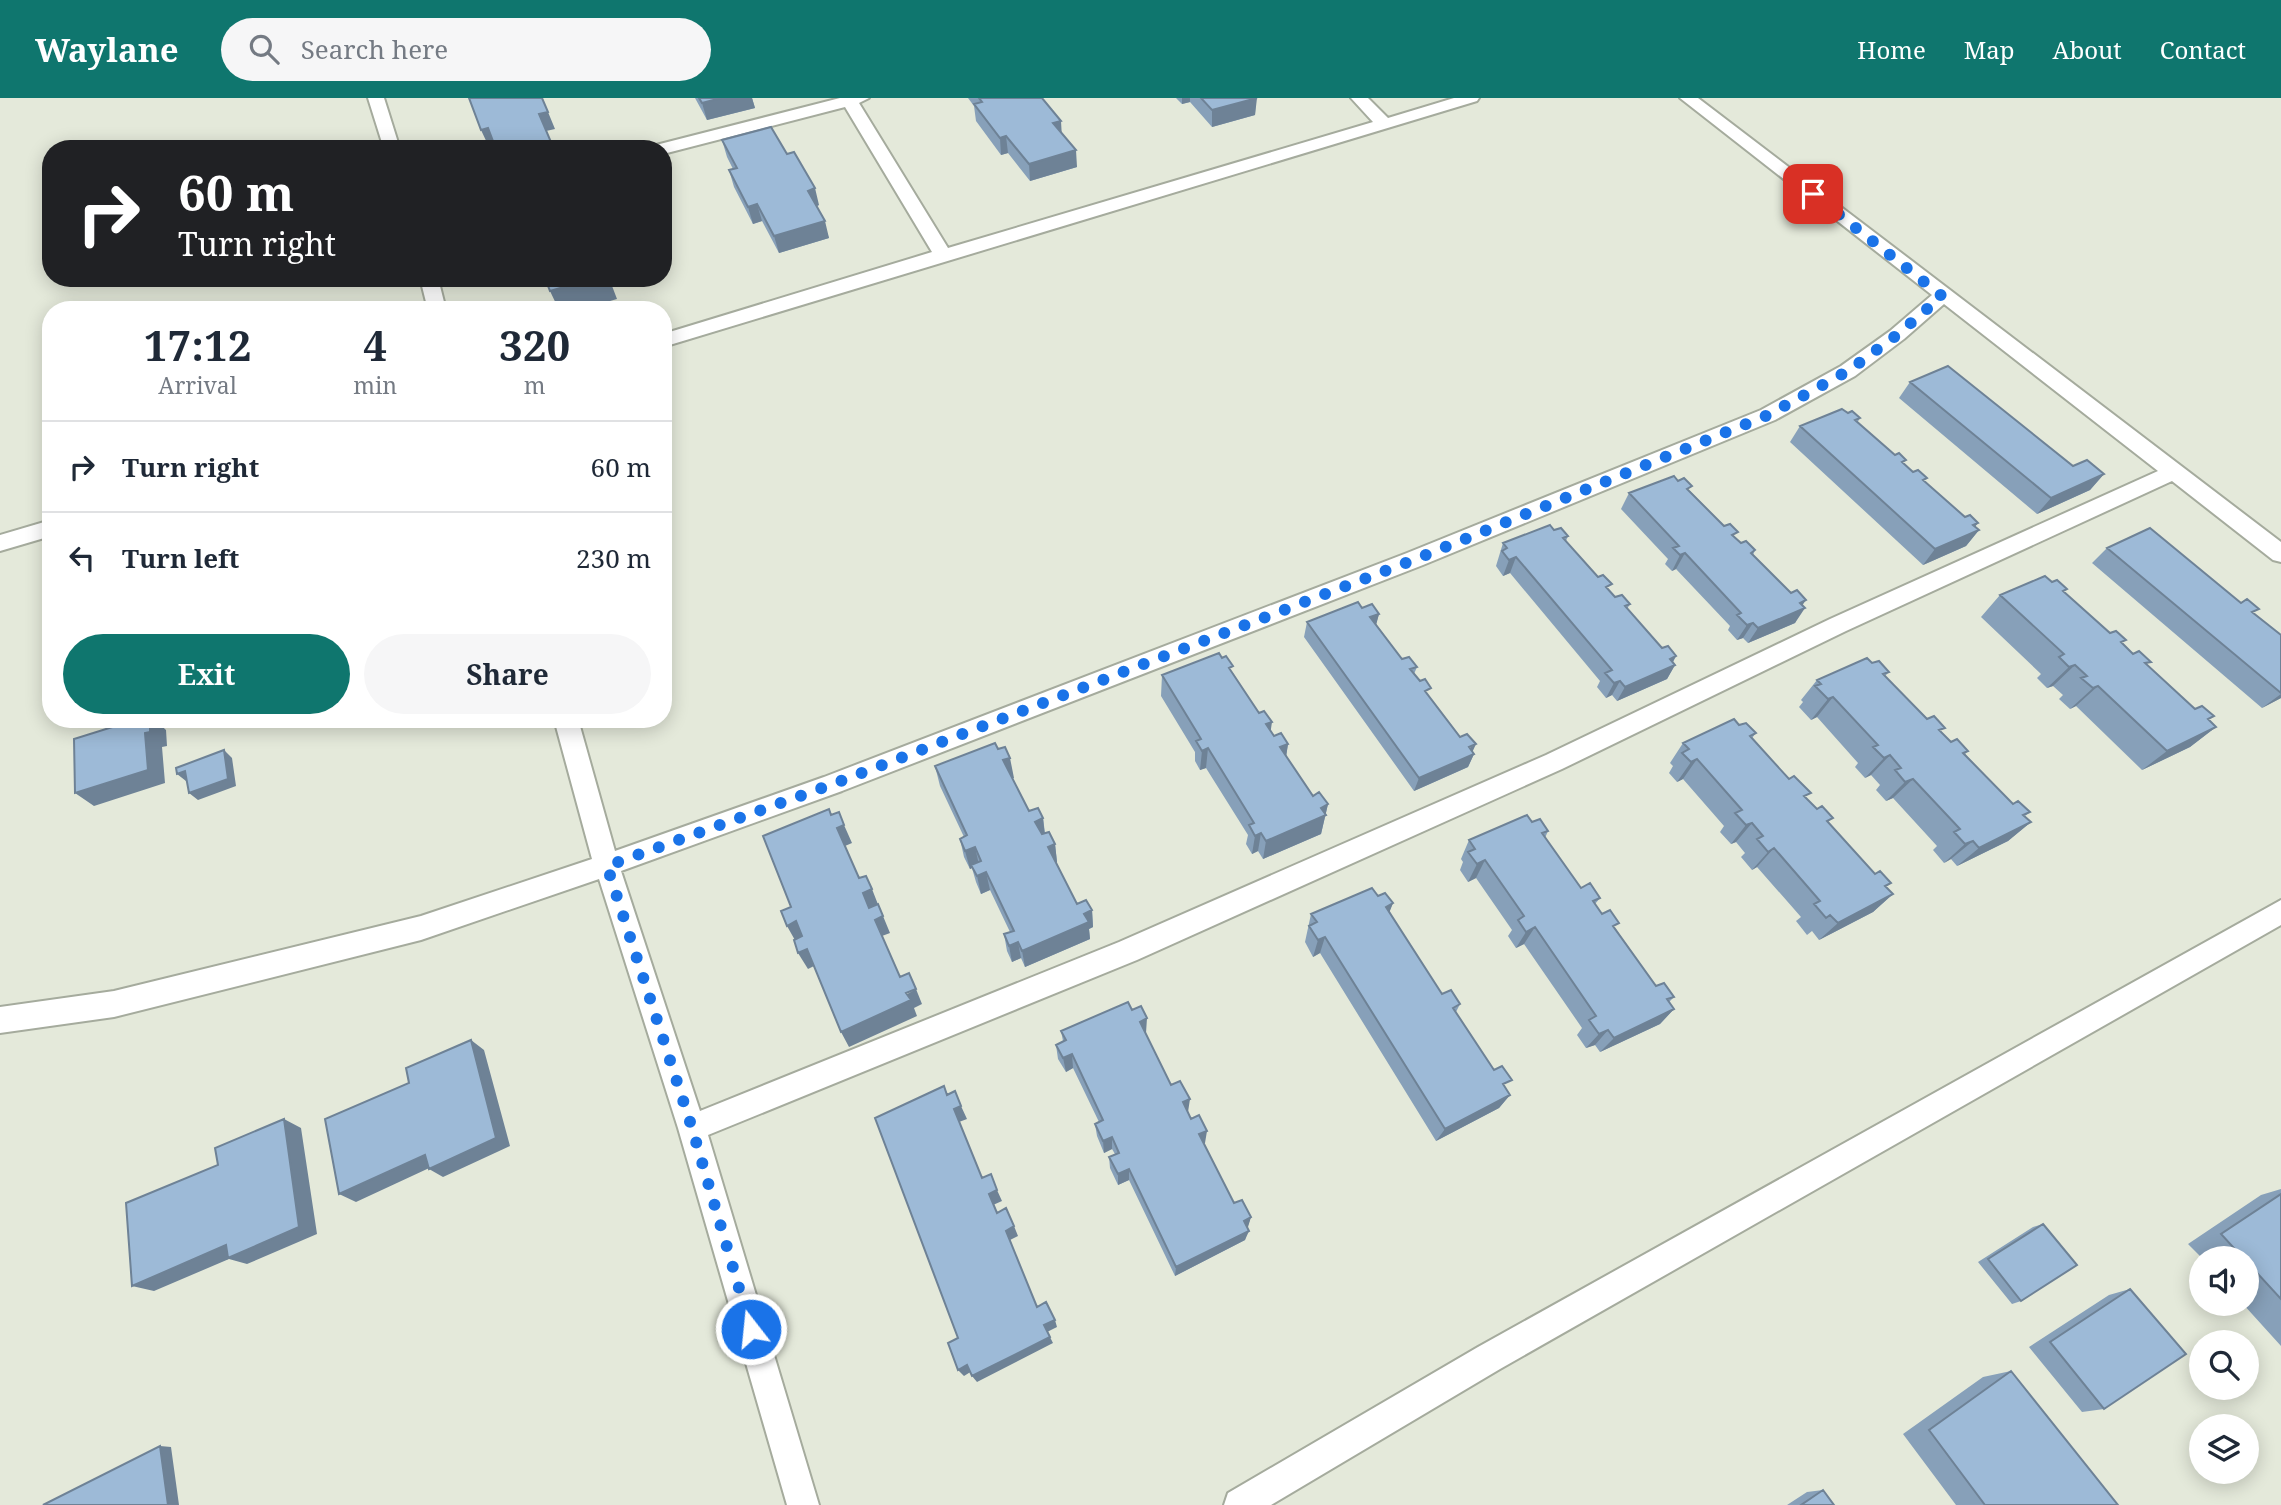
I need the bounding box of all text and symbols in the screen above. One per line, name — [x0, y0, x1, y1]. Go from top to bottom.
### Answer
search box — [221, 18, 711, 81]
text: Waylane — [35, 27, 179, 72]
icon: search — [245, 30, 283, 68]
text: Search here — [301, 31, 448, 67]
text: Home — [1857, 33, 1926, 66]
text: Map — [1964, 33, 2015, 66]
text: About — [2053, 33, 2122, 66]
text: Contact — [2160, 33, 2246, 66]
text: 60 m — [178, 159, 294, 225]
pin — [1783, 164, 1843, 224]
icon: right — [63, 168, 154, 259]
icon: arrive — [1794, 175, 1832, 213]
text: Turn right — [178, 222, 336, 265]
text: 17:12 — [144, 316, 251, 373]
text: 4 — [363, 316, 387, 373]
text: 320 — [499, 316, 570, 373]
text: Arrival — [158, 369, 237, 401]
text: min — [353, 369, 397, 401]
text: m — [524, 369, 545, 401]
icon: right — [63, 448, 101, 486]
text: Turn right — [122, 449, 259, 485]
text: 60 m — [591, 449, 651, 485]
icon: left — [63, 539, 101, 577]
text: Turn left — [122, 540, 239, 576]
text: 230 m — [576, 540, 651, 576]
button: Exit — [63, 634, 350, 714]
button: Share — [364, 634, 651, 714]
map controls — [2189, 1246, 2259, 1484]
button: sound — [2189, 1246, 2259, 1316]
position arrow — [714, 1292, 788, 1366]
button: search — [2189, 1330, 2259, 1400]
button: layers — [2189, 1414, 2259, 1484]

